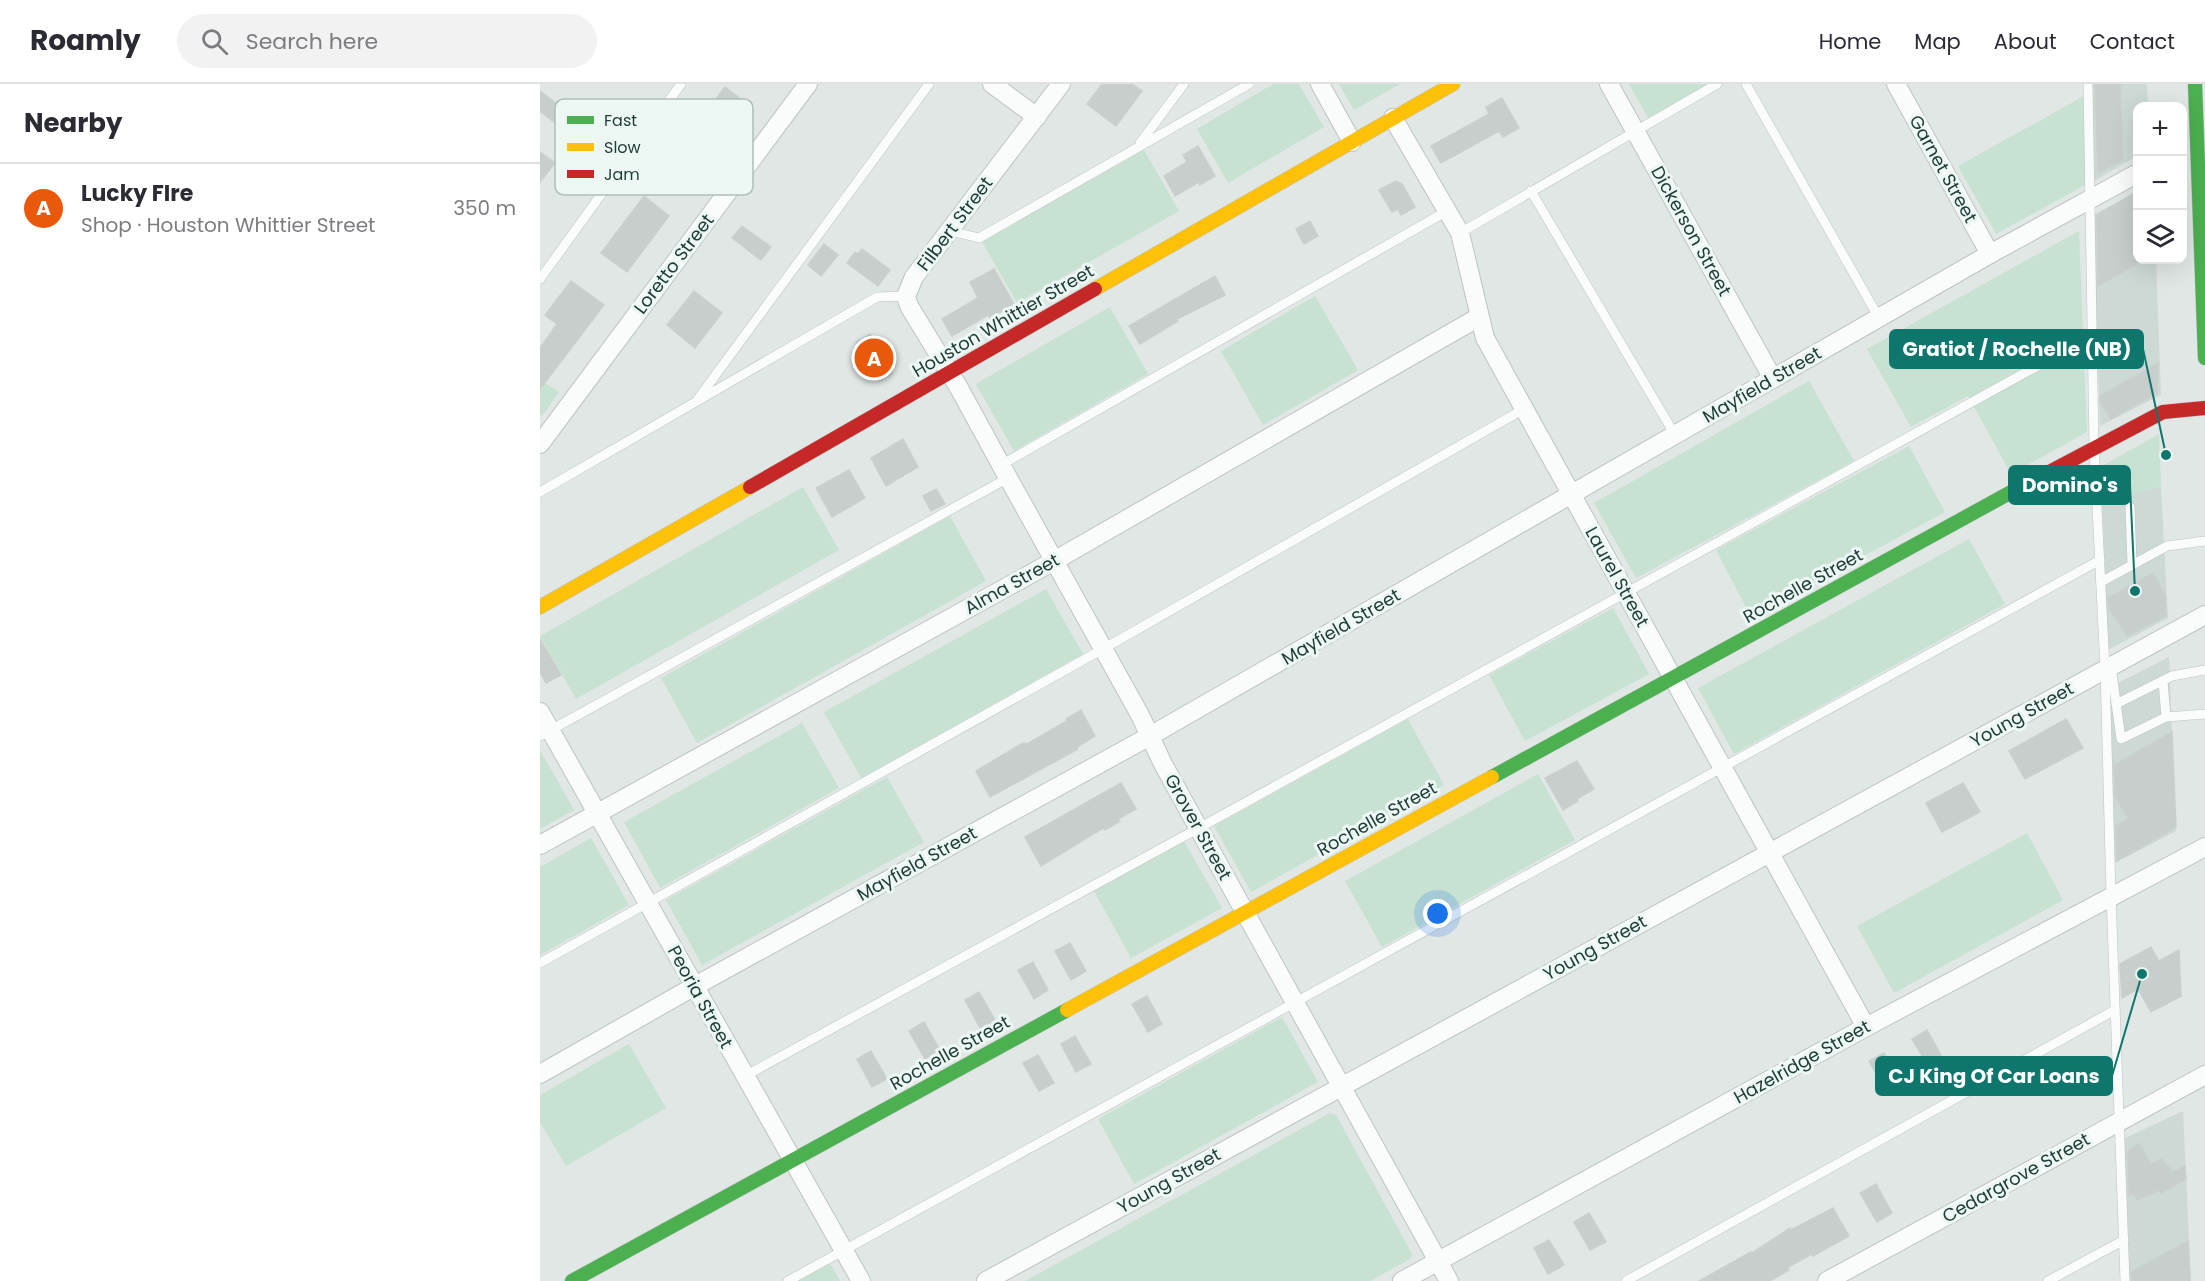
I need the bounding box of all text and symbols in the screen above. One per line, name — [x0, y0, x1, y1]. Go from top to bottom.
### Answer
search box — [177, 14, 597, 68]
text: Roamly — [30, 21, 141, 60]
icon: search — [198, 25, 231, 58]
text: Search here — [246, 26, 378, 57]
text: Home — [1819, 27, 1881, 56]
text: Map — [1914, 27, 1961, 56]
text: About — [1994, 27, 2057, 56]
text: Contact — [2090, 27, 2175, 56]
legend — [555, 99, 753, 195]
map controls — [2133, 102, 2187, 264]
button: + — [2133, 102, 2187, 156]
text: Nearby — [24, 105, 122, 141]
text: Fast — [604, 109, 637, 132]
street label: Garnet Street — [1904, 110, 1983, 227]
text: Slow — [604, 136, 641, 159]
button: − — [2133, 156, 2187, 210]
street label: Dickerson Street — [1645, 161, 1738, 300]
text: Jam — [604, 163, 640, 186]
street label: Filbert Street — [911, 171, 998, 276]
text: Lucky FIre — [81, 178, 193, 209]
text: A — [36, 194, 51, 222]
text: 350 m — [453, 194, 516, 222]
street label: Loretto Street — [628, 209, 719, 319]
button: layers — [2133, 210, 2187, 264]
text: Shop · Houston Whittier Street — [81, 211, 375, 239]
street label: Houston Whittier Street — [907, 258, 1098, 383]
callout: Gratiot / Rochelle (NB) — [1890, 330, 2143, 368]
text: Gratiot / Rochelle (NB) — [1902, 335, 2132, 363]
pin: A — [854, 336, 894, 380]
street label: Mayfield Street — [1698, 340, 1826, 429]
callout: Domino's — [2009, 466, 2130, 504]
text: Domino's — [2022, 471, 2118, 499]
street label: Laurel Street — [1580, 522, 1655, 631]
street label: Rochelle Street — [1738, 542, 1867, 629]
street label: Alma Street — [960, 547, 1064, 620]
street label: Mayfield Street — [1277, 582, 1405, 671]
street label: Young Street — [1966, 676, 2078, 753]
street label: Grover Street — [1159, 769, 1238, 884]
street label: Rochelle Street — [1312, 775, 1441, 862]
street label: Mayfield Street — [852, 820, 981, 907]
your location — [1423, 899, 1452, 928]
street label: Young Street — [1539, 909, 1651, 986]
street label: Peoria Street — [662, 941, 739, 1053]
street label: Rochelle Street — [885, 1009, 1014, 1096]
street label: Hazelridge Street — [1729, 1014, 1875, 1109]
callout: CJ King Of Car Loans — [1876, 1057, 2112, 1095]
text: CJ King Of Car Loans — [1888, 1062, 2100, 1090]
street label: Cedargrove Street — [1937, 1127, 2094, 1229]
street label: Young Street — [1113, 1142, 1225, 1219]

